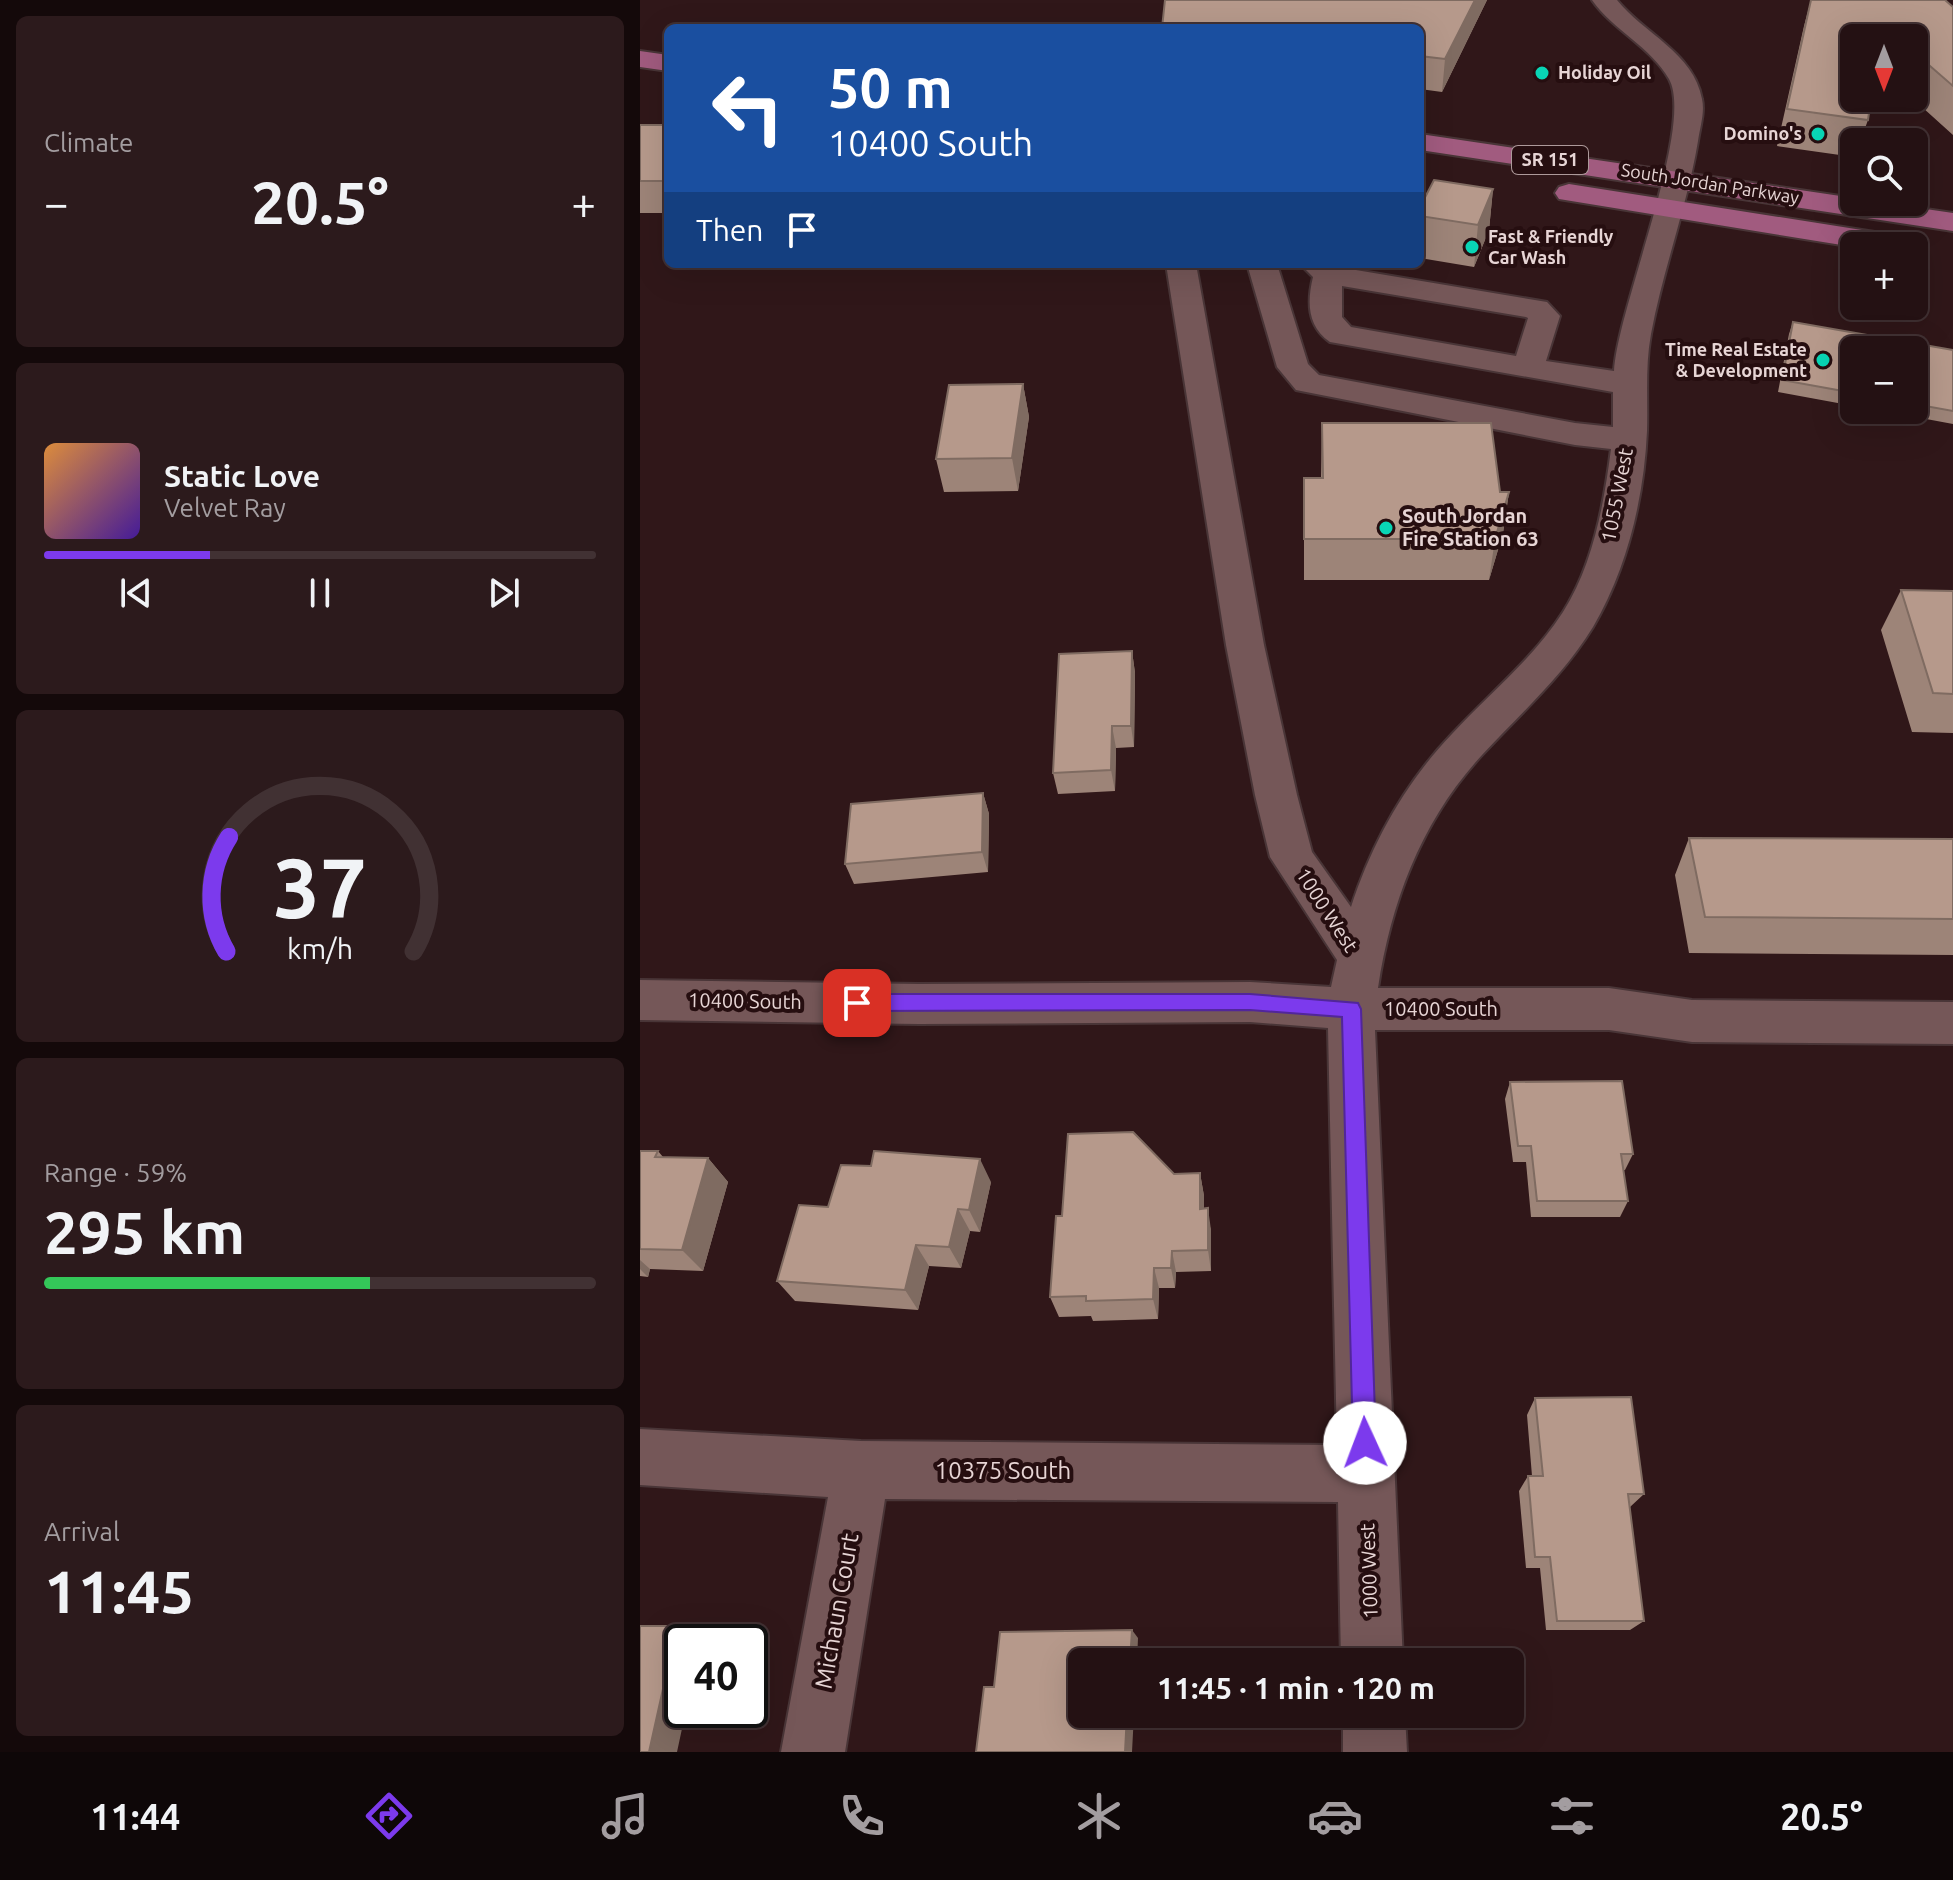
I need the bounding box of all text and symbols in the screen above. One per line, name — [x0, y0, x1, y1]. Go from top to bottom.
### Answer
north arrow — [1840, 24, 1928, 112]
map controls — [1840, 24, 1928, 424]
icon: left — [696, 56, 800, 160]
text: 50 m — [828, 56, 953, 119]
place label: Holiday Oil — [1558, 62, 1652, 82]
marker: Holiday Oil — [1533, 64, 1551, 82]
text: 10400 South — [828, 122, 1033, 163]
place label: Domino's — [1724, 123, 1802, 143]
marker: Domino's — [1809, 125, 1827, 143]
text: Climate — [44, 128, 133, 157]
button: search — [1840, 128, 1928, 216]
road number: SR 151 — [1512, 146, 1588, 174]
street label: South Jordan Parkway — [1620, 159, 1801, 207]
text: 20.5° — [251, 168, 389, 235]
text: − — [44, 178, 69, 227]
text: + — [571, 178, 596, 227]
icon: arrive — [780, 208, 824, 252]
text: Then — [696, 213, 764, 247]
place label: Fast & Friendly Car Wash — [1488, 226, 1614, 267]
button: + — [1840, 232, 1928, 320]
marker: Fast & Friendly Car Wash — [1463, 238, 1481, 256]
button: − — [1840, 336, 1928, 424]
place label: Time Real Estate & Development — [1665, 339, 1807, 380]
marker: Time Real Estate & Development — [1814, 351, 1832, 369]
street label: 1055 West — [1596, 446, 1637, 544]
text: Static Love — [164, 459, 320, 493]
text: Velvet Ray — [164, 493, 286, 522]
place label: South Jordan Fire Station 63 — [1402, 504, 1539, 550]
marker: South Jordan Fire Station 63 — [1377, 519, 1395, 537]
icon: previous — [114, 571, 158, 615]
icon: pause — [298, 571, 342, 615]
icon: next — [482, 571, 526, 615]
text: 37 — [273, 840, 367, 934]
street label: 1000 West — [1292, 863, 1363, 956]
text: km/h — [287, 932, 353, 964]
pin — [823, 969, 891, 1037]
icon: arrive — [835, 981, 879, 1025]
street label: 10400 South — [688, 988, 802, 1013]
street label: 10400 South — [1384, 997, 1498, 1020]
text: Range · 59% — [44, 1158, 187, 1187]
text: 295 km — [44, 1198, 245, 1265]
position arrow — [1323, 1401, 1407, 1485]
street label: 10375 South — [935, 1457, 1071, 1484]
text: Arrival — [44, 1517, 120, 1546]
street label: 1000 West — [1355, 1523, 1382, 1619]
street label: Michaun Court — [810, 1530, 864, 1691]
text: 11:45 — [44, 1557, 194, 1624]
speed limit sign: 40 — [664, 1624, 768, 1728]
text: 11:45 · 1 min · 120 m — [1157, 1671, 1435, 1705]
icon: directions — [361, 1788, 417, 1844]
icon: music — [597, 1788, 653, 1844]
icon: phone — [834, 1788, 890, 1844]
icon: climate — [1071, 1788, 1127, 1844]
icon: car — [1307, 1788, 1363, 1844]
icon: filters — [1544, 1788, 1600, 1844]
text: 11:44 — [90, 1796, 180, 1837]
text: 20.5° — [1780, 1796, 1863, 1837]

